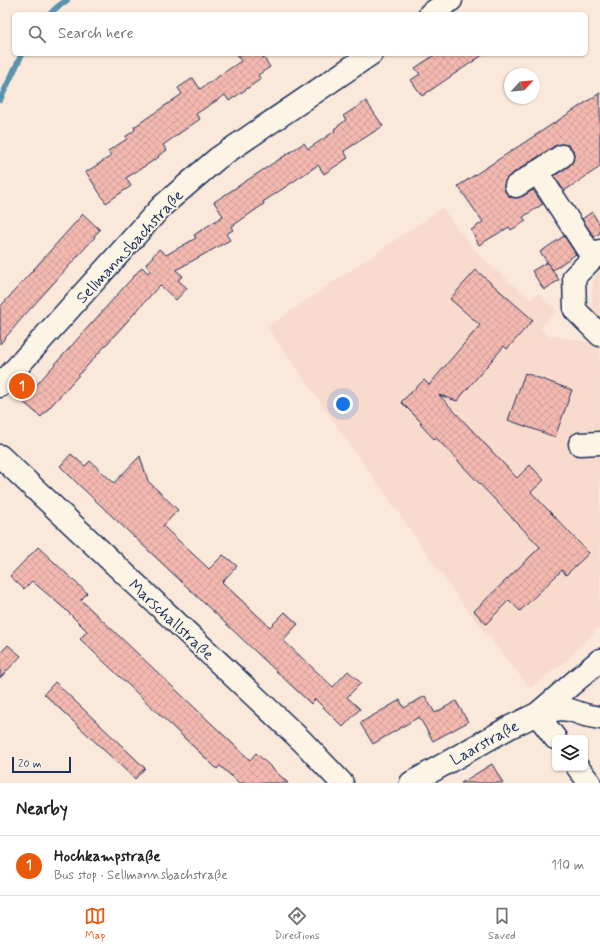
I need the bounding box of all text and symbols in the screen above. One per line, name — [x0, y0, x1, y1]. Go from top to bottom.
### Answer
search box — [12, 12, 588, 56]
icon: search — [26, 23, 48, 45]
text: Search here — [58, 24, 134, 44]
north arrow — [504, 68, 540, 104]
street label: Sellmannsbachstraße — [72, 185, 188, 308]
pin: 1 — [9, 371, 35, 401]
your location — [333, 394, 353, 414]
street label: Marschallstraße — [124, 575, 218, 665]
street label: Laarstraße — [447, 716, 523, 771]
map controls — [552, 735, 588, 771]
button: layers — [552, 735, 588, 771]
scale bar — [12, 755, 71, 774]
text: 20 m — [18, 757, 41, 771]
text: Nearby — [16, 798, 68, 820]
text: Hochkampstraße — [54, 847, 161, 867]
text: 1 — [26, 857, 32, 874]
text: 110 m — [551, 857, 584, 874]
text: Bus stop · Sellmannsbachstraße — [54, 867, 228, 884]
tab: Map — [84, 905, 106, 943]
tab: Directions — [274, 905, 320, 943]
tab: Saved — [488, 905, 516, 943]

